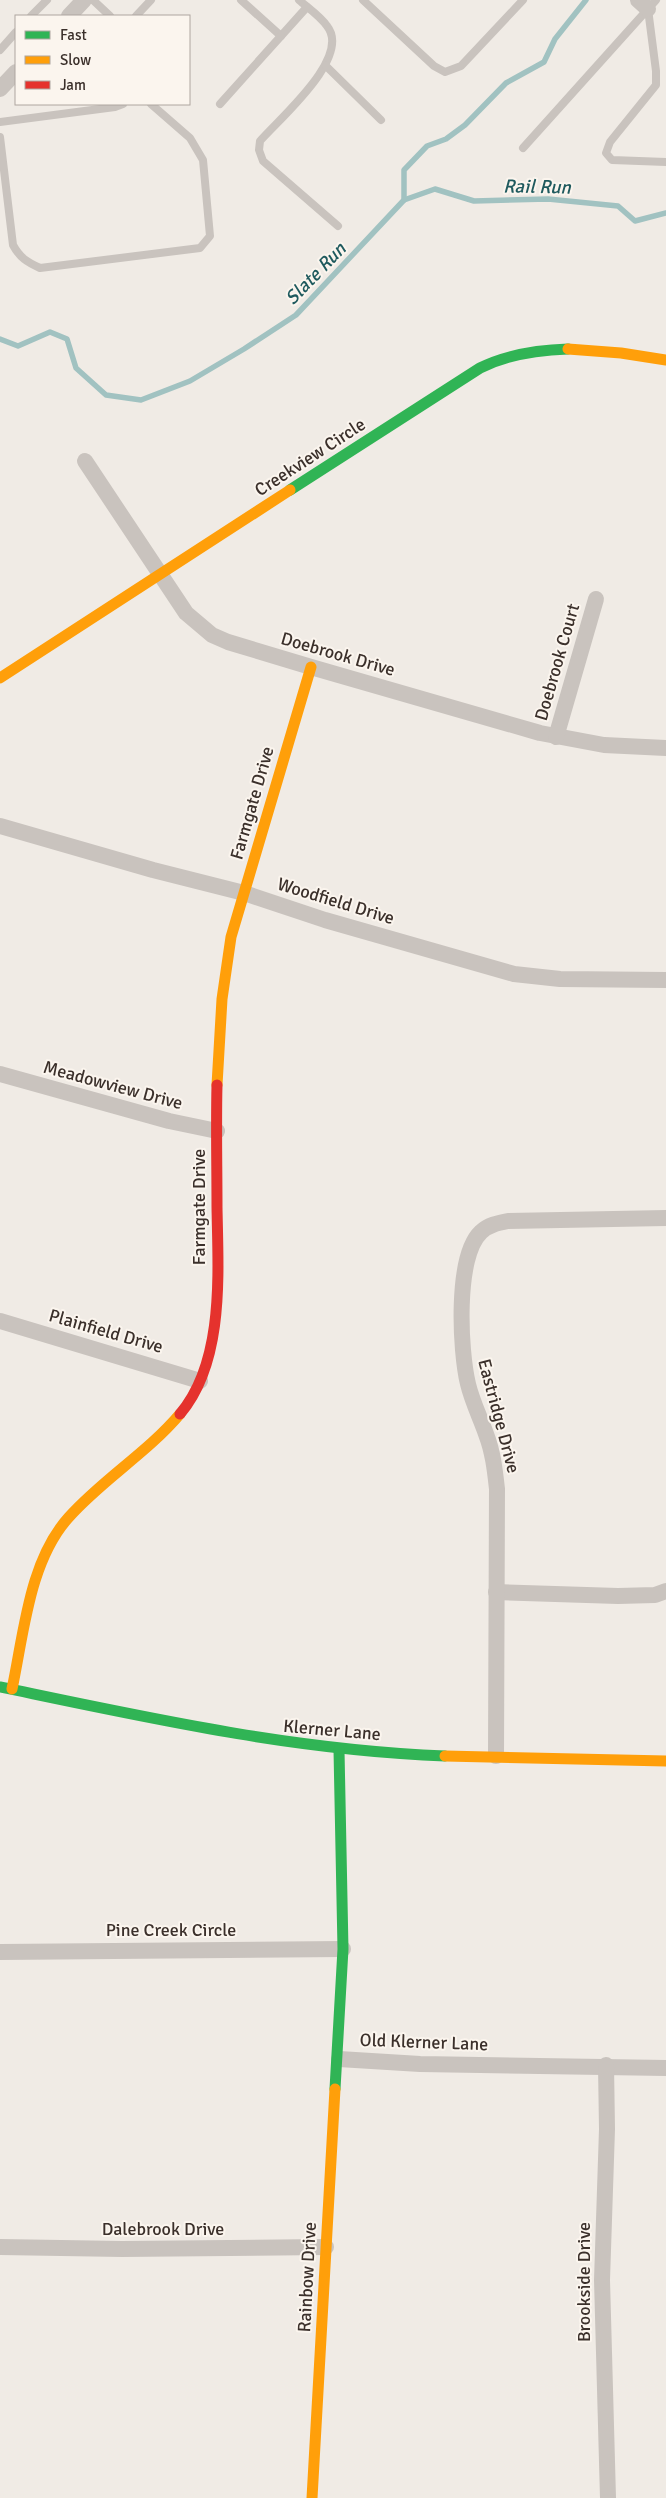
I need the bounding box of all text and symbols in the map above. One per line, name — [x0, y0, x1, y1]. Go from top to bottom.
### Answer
legend — [15, 15, 190, 105]
text: Fast — [60, 26, 87, 44]
text: Slow — [60, 51, 91, 69]
text: Jam — [60, 76, 86, 94]
water label: Rail Run — [503, 174, 572, 200]
water label: Slate Run — [280, 237, 352, 310]
street label: Creekview Circle — [251, 413, 369, 501]
street label: Doebrook Court — [530, 601, 584, 723]
street label: Doebrook Drive — [278, 627, 398, 681]
street label: Farmgate Drive — [225, 744, 279, 862]
street label: Woodfield Drive — [275, 873, 397, 929]
street label: Meadowview Drive — [41, 1056, 185, 1114]
street label: Farmgate Drive — [188, 1149, 210, 1265]
street label: Plainfield Drive — [46, 1304, 166, 1358]
street label: Eastridge Drive — [473, 1356, 525, 1476]
street label: Klerner Lane — [282, 1715, 382, 1745]
street label: Pine Creek Circle — [106, 1919, 236, 1941]
street label: Old Klerner Lane — [359, 2029, 489, 2055]
street label: Dalebrook Drive — [102, 2218, 224, 2240]
street label: Rainbow Drive — [293, 2221, 321, 2333]
street label: Brookside Drive — [573, 2222, 595, 2342]

